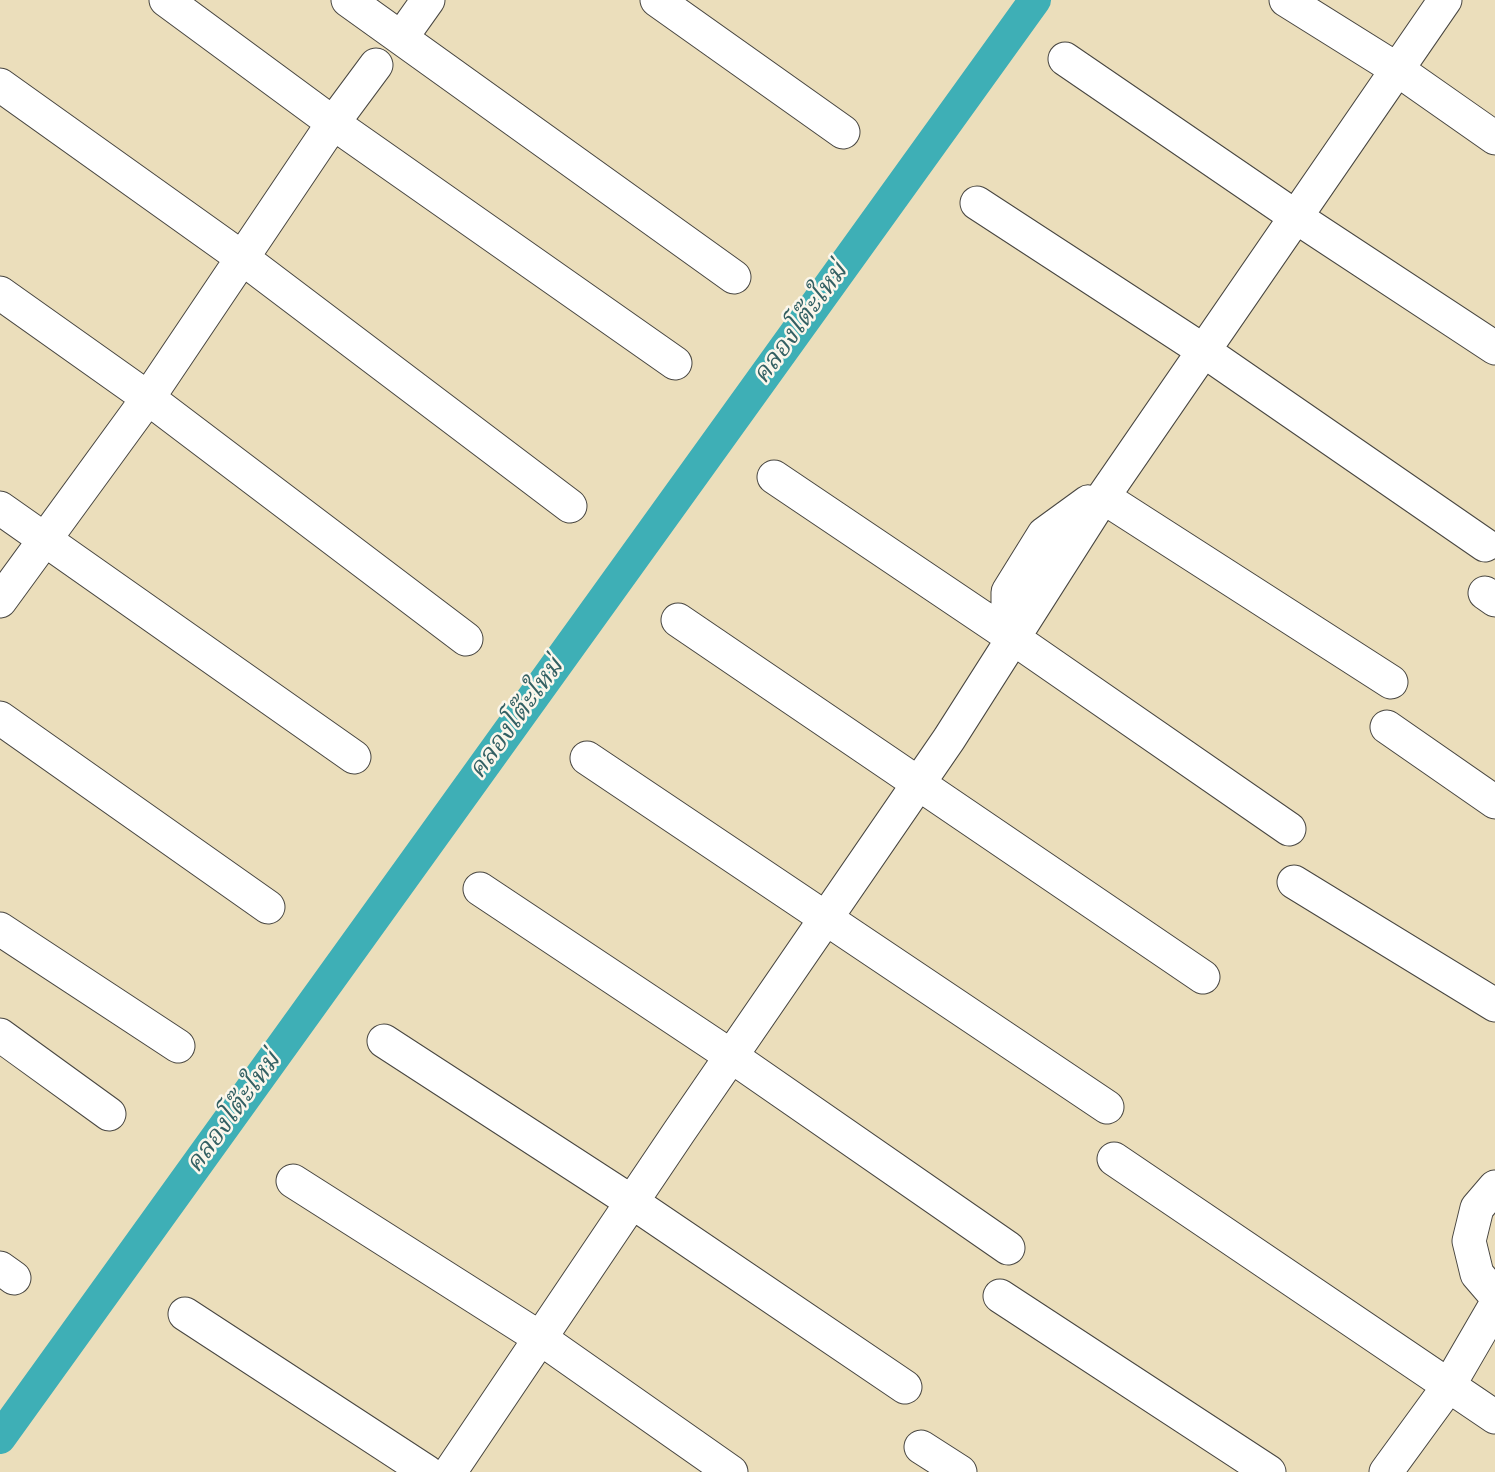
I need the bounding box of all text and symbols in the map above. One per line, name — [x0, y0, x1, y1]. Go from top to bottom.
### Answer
water label: คลองโต๊ะใหม่ — [747, 258, 855, 390]
water label: คลองโต๊ะใหม่ — [463, 653, 571, 785]
water label: คลองโต๊ะใหม่ — [180, 1047, 288, 1179]

